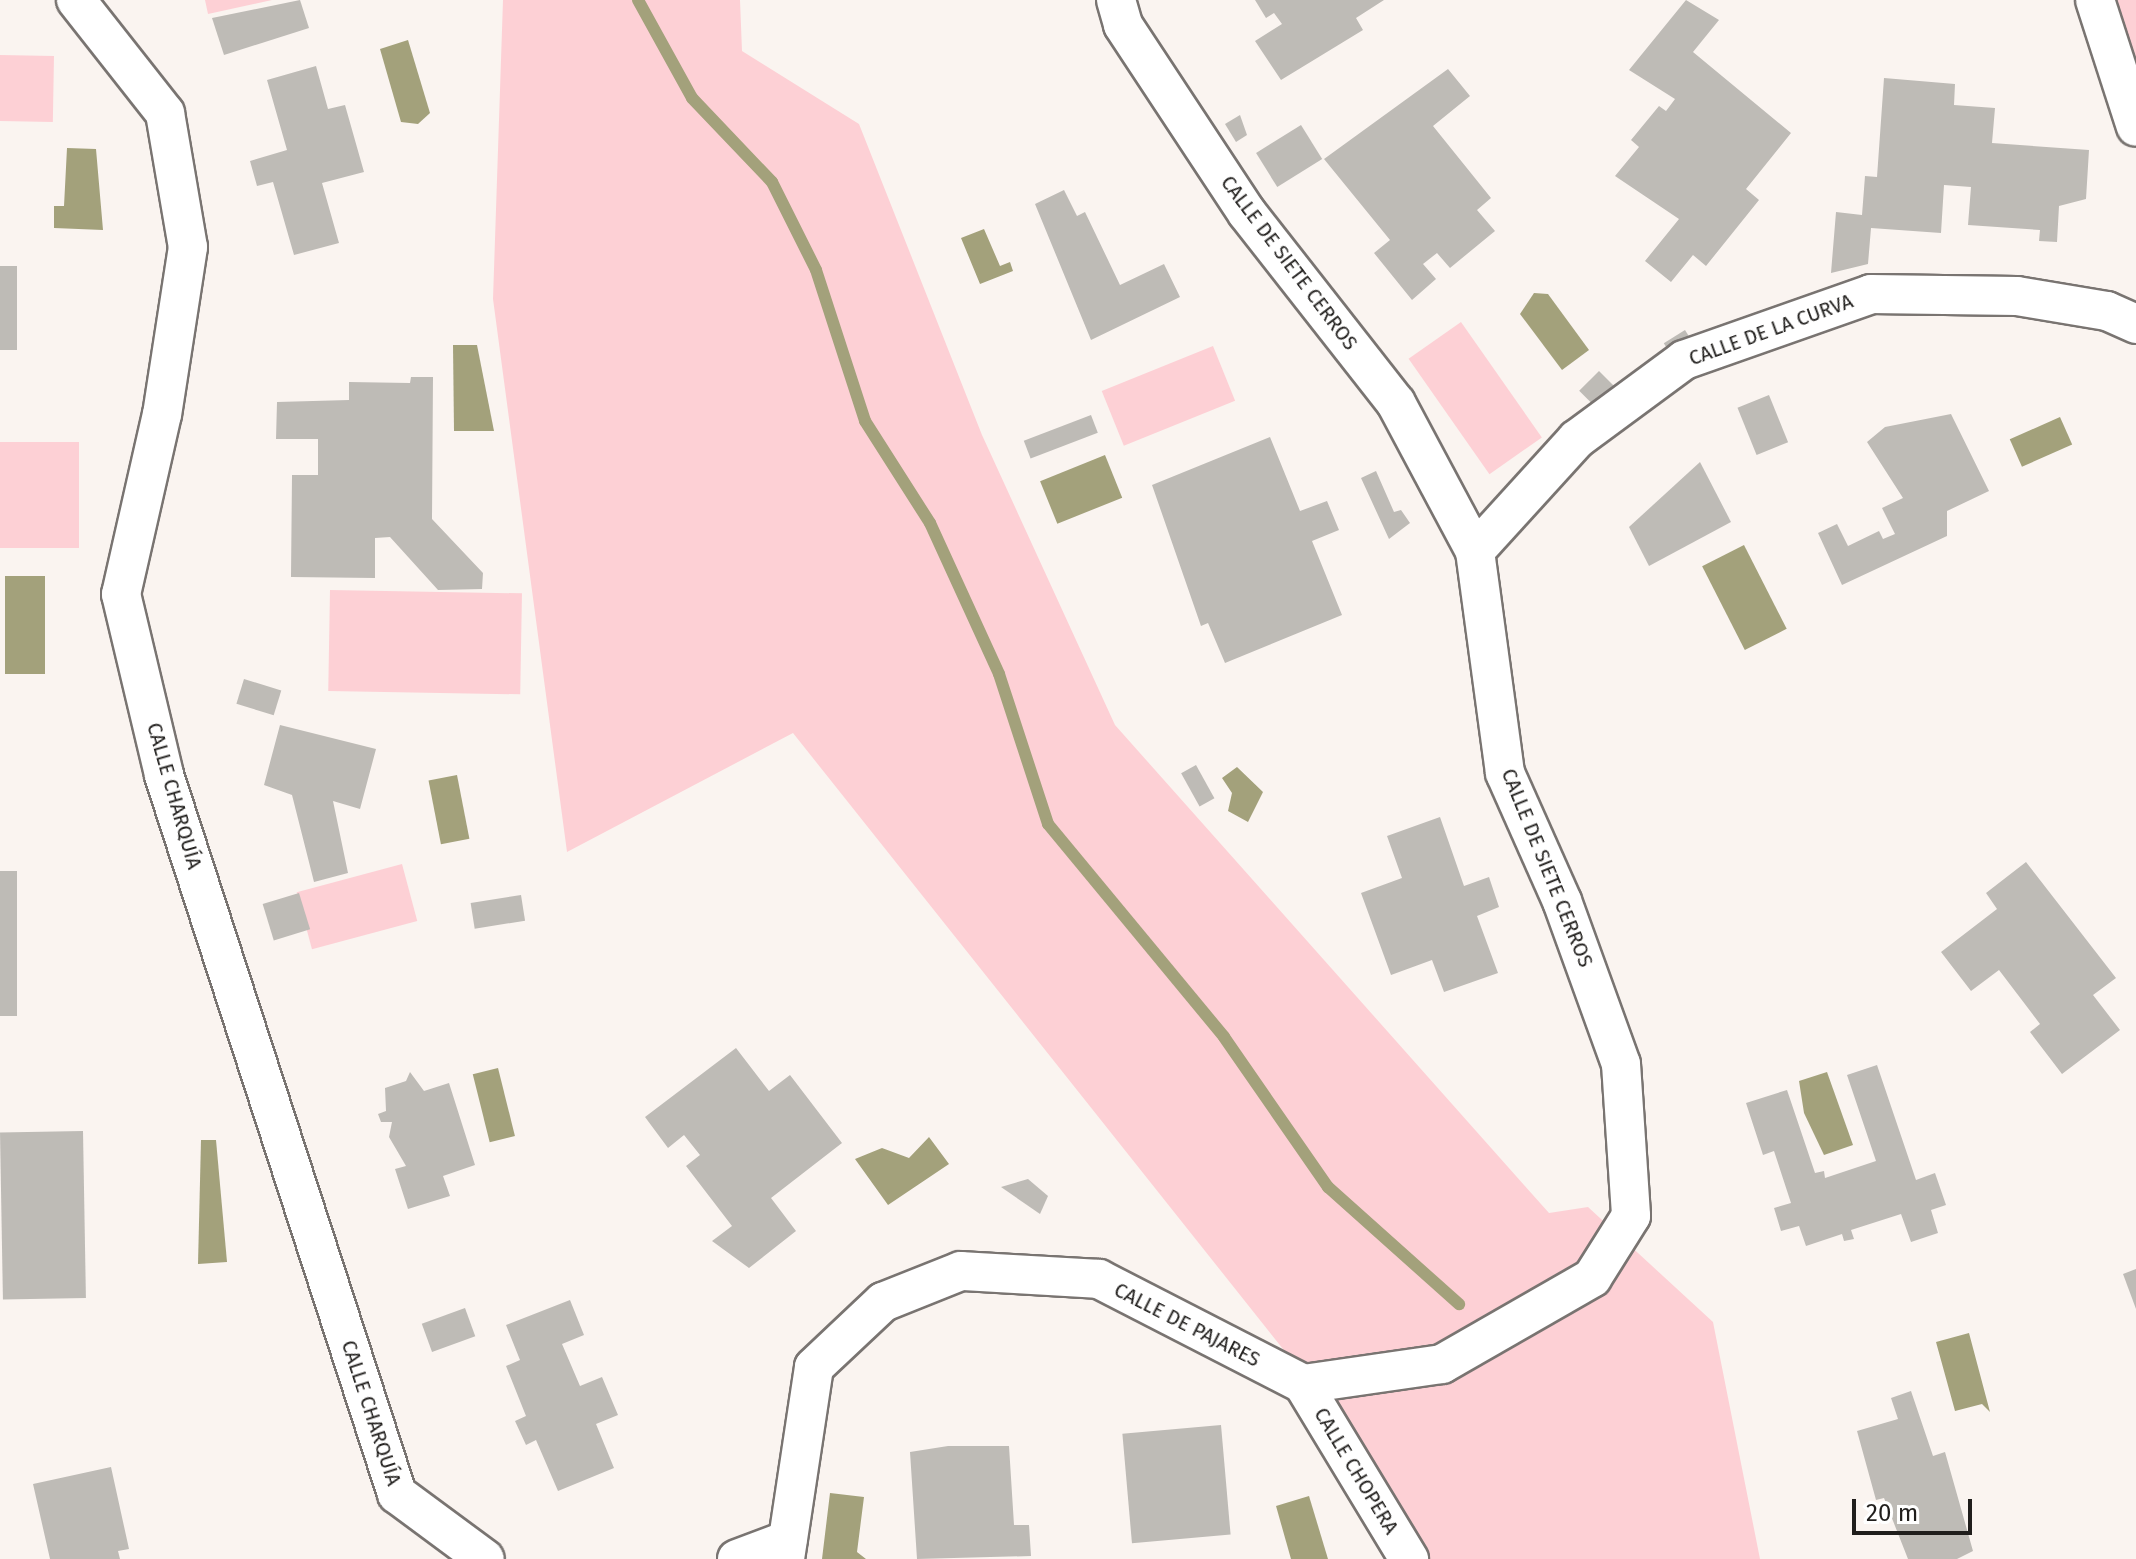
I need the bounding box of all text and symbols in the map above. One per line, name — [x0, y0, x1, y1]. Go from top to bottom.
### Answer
street label: CALLE DE SIETE CERROS — [1216, 171, 1362, 355]
street label: CALLE DE LA CURVA — [1686, 289, 1856, 371]
street label: CALLE CHARQUÍA — [142, 720, 206, 872]
street label: CALLE DE SIETE CERROS — [1496, 765, 1598, 971]
street label: CALLE DE PAJARES — [1110, 1278, 1264, 1372]
street label: CALLE CHARQUÍA — [336, 1337, 406, 1489]
street label: CALLE CHOPERA — [1309, 1403, 1403, 1539]
scale bar — [1856, 1483, 1976, 1533]
text: 20 m — [1866, 1499, 1918, 1527]

